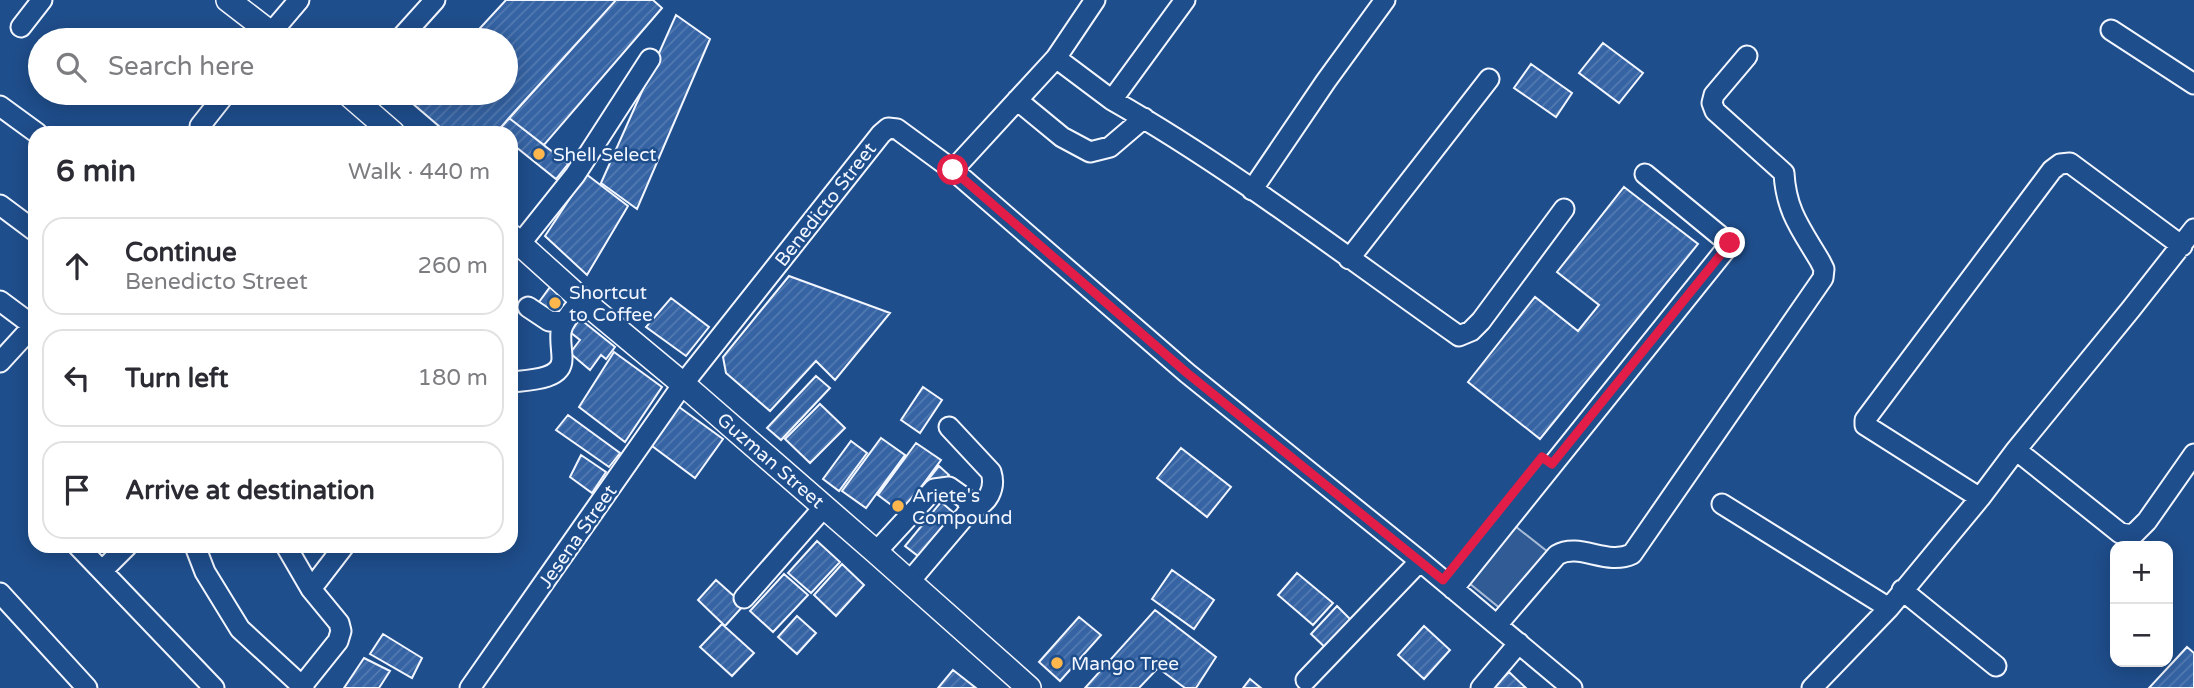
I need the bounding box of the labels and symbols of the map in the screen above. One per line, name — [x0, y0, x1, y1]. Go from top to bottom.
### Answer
street label: Benedicto Street — [771, 138, 881, 271]
place label: Shell Select — [553, 144, 657, 166]
marker: Shell Select — [531, 146, 547, 162]
route start — [937, 154, 968, 185]
route end — [1714, 227, 1745, 258]
place label: Shortcut to Coffee — [569, 282, 653, 326]
marker: Shortcut to Coffee — [547, 295, 563, 311]
street label: Guzman Street — [712, 408, 828, 513]
street label: Jesena Street — [534, 481, 622, 592]
place label: Ariete's Compound — [912, 485, 1013, 529]
marker: Ariete's Compound — [890, 498, 906, 514]
place label: Mango Tree — [1071, 653, 1179, 675]
marker: Mango Tree — [1049, 655, 1065, 671]

